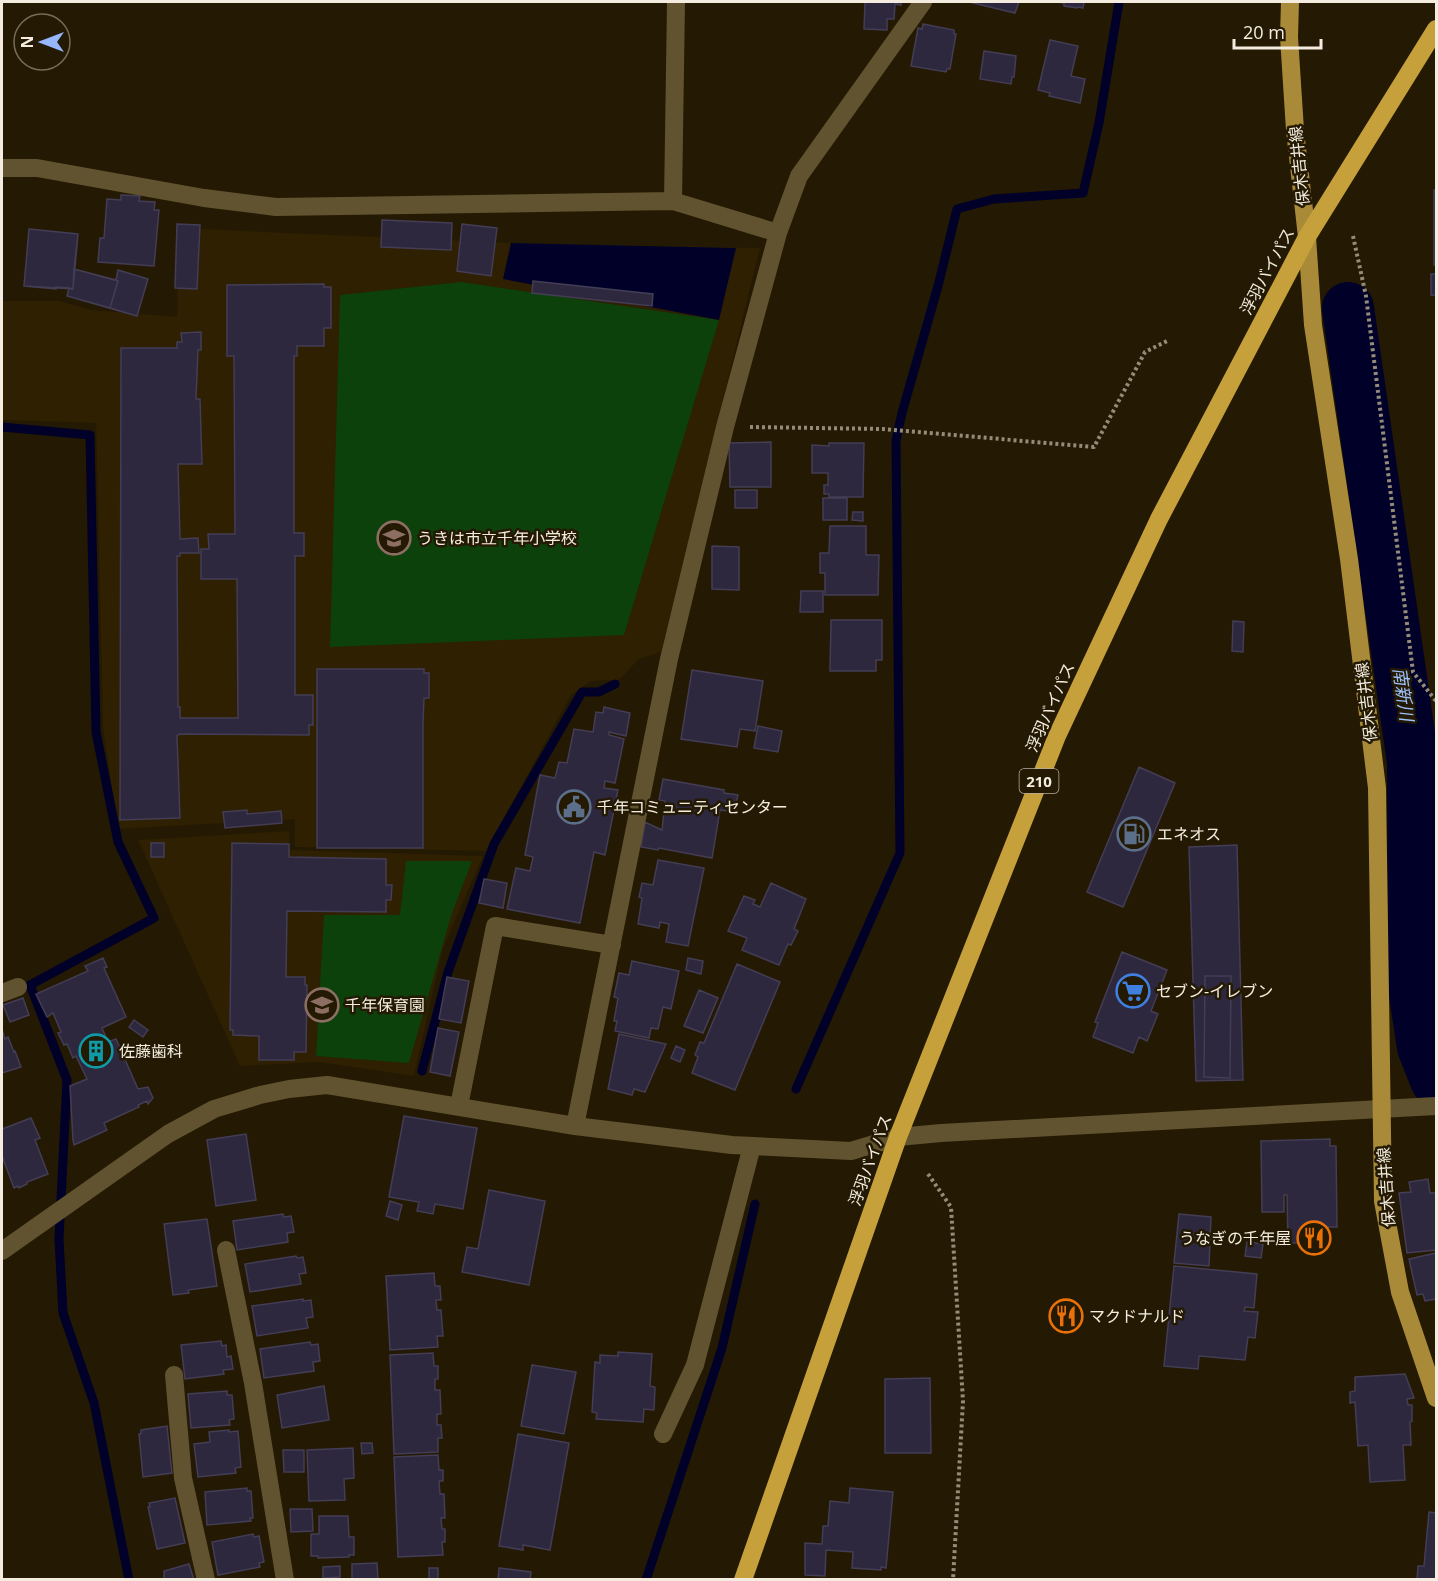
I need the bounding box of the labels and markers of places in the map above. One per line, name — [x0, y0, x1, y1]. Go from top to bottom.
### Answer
school or university icon: うきは市立千年小学校 — [376, 520, 412, 556]
place label: うきは市立千年小学校 — [417, 527, 577, 549]
public building icon: 千年コミュニティセンター — [556, 789, 592, 825]
place label: 千年コミュニティセンター — [597, 796, 788, 818]
fuel station icon: エネオス — [1116, 816, 1152, 852]
place label: エネオス — [1157, 823, 1221, 845]
supermarket icon: セブン-イレブン — [1115, 973, 1151, 1009]
place label: セブン-イレブン — [1156, 980, 1273, 1002]
school or university icon: 千年保育園 — [304, 987, 340, 1023]
place label: 千年保育園 — [345, 994, 425, 1016]
building icon: 佐藤歯科 — [78, 1033, 114, 1069]
place label: 佐藤歯科 — [119, 1040, 183, 1062]
restaurant icon: うなぎの千年屋 — [1296, 1220, 1332, 1256]
place label: うなぎの千年屋 — [1179, 1227, 1291, 1249]
restaurant icon: マクドナルド — [1048, 1298, 1084, 1334]
place label: マクドナルド — [1089, 1305, 1185, 1327]

